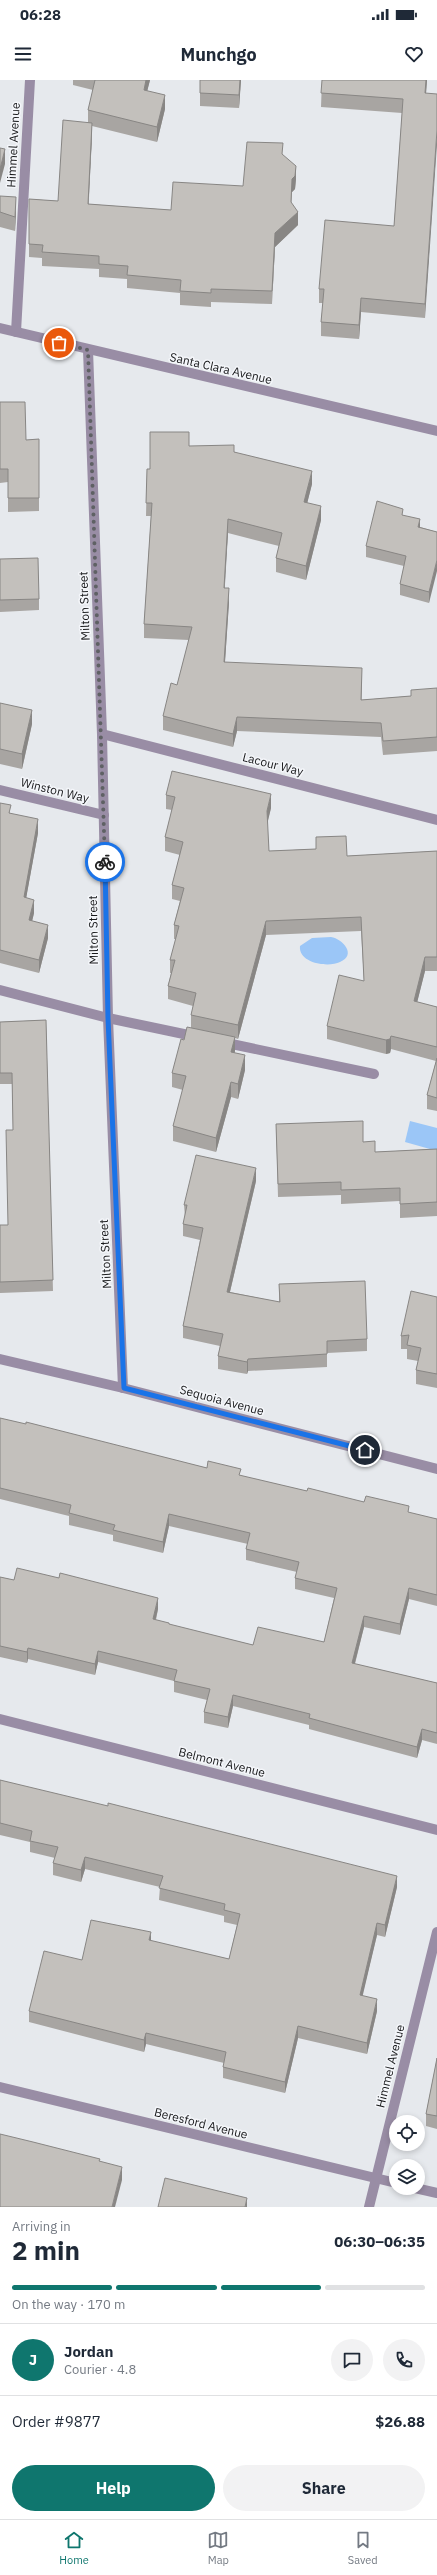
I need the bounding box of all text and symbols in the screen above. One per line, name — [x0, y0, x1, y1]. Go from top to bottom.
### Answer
text: 06:28 — [20, 5, 61, 24]
icon: menu — [12, 43, 34, 65]
text: Munchgo — [180, 43, 257, 66]
icon: heart — [403, 43, 425, 65]
street label: Himmel Avenue — [3, 102, 23, 188]
pin — [42, 326, 76, 360]
icon: bag — [48, 332, 70, 354]
street label: Santa Clara Avenue — [168, 349, 274, 387]
street label: Milton Street — [75, 571, 93, 641]
street label: Lacour Way — [241, 749, 305, 779]
street label: Winston Way — [19, 774, 91, 806]
courier — [85, 842, 125, 882]
icon: bike — [94, 851, 116, 873]
street label: Milton Street — [85, 895, 101, 965]
street label: Milton Street — [96, 1219, 114, 1289]
street label: Sequoia Avenue — [178, 1382, 266, 1419]
pin — [348, 1433, 382, 1467]
icon: home — [354, 1439, 376, 1461]
street label: Belmont Avenue — [177, 1744, 267, 1780]
street label: Himmel Avenue — [372, 2022, 408, 2109]
street label: Beresford Avenue — [153, 2104, 250, 2142]
map controls — [389, 2115, 425, 2195]
button: locate — [389, 2115, 425, 2151]
button: layers — [389, 2159, 425, 2195]
text: Arriving in — [12, 2218, 71, 2235]
text: 06:30–06:35 — [334, 2232, 425, 2251]
text: 2 min — [12, 2233, 80, 2267]
text: On the way · 170 m — [12, 2296, 125, 2313]
button: chat — [331, 2339, 373, 2381]
button: phone — [383, 2339, 425, 2381]
text: Jordan — [64, 2342, 113, 2361]
text: J — [29, 2350, 37, 2369]
text: Courier · 4.8 — [64, 2361, 136, 2378]
text: Order #9877 — [12, 2412, 101, 2431]
text: $26.88 — [375, 2412, 425, 2431]
button: Help — [12, 2465, 215, 2511]
button: Share — [223, 2465, 425, 2511]
tab: Home — [59, 2529, 89, 2567]
tab: Map — [207, 2529, 229, 2567]
tab: Saved — [348, 2529, 378, 2567]

